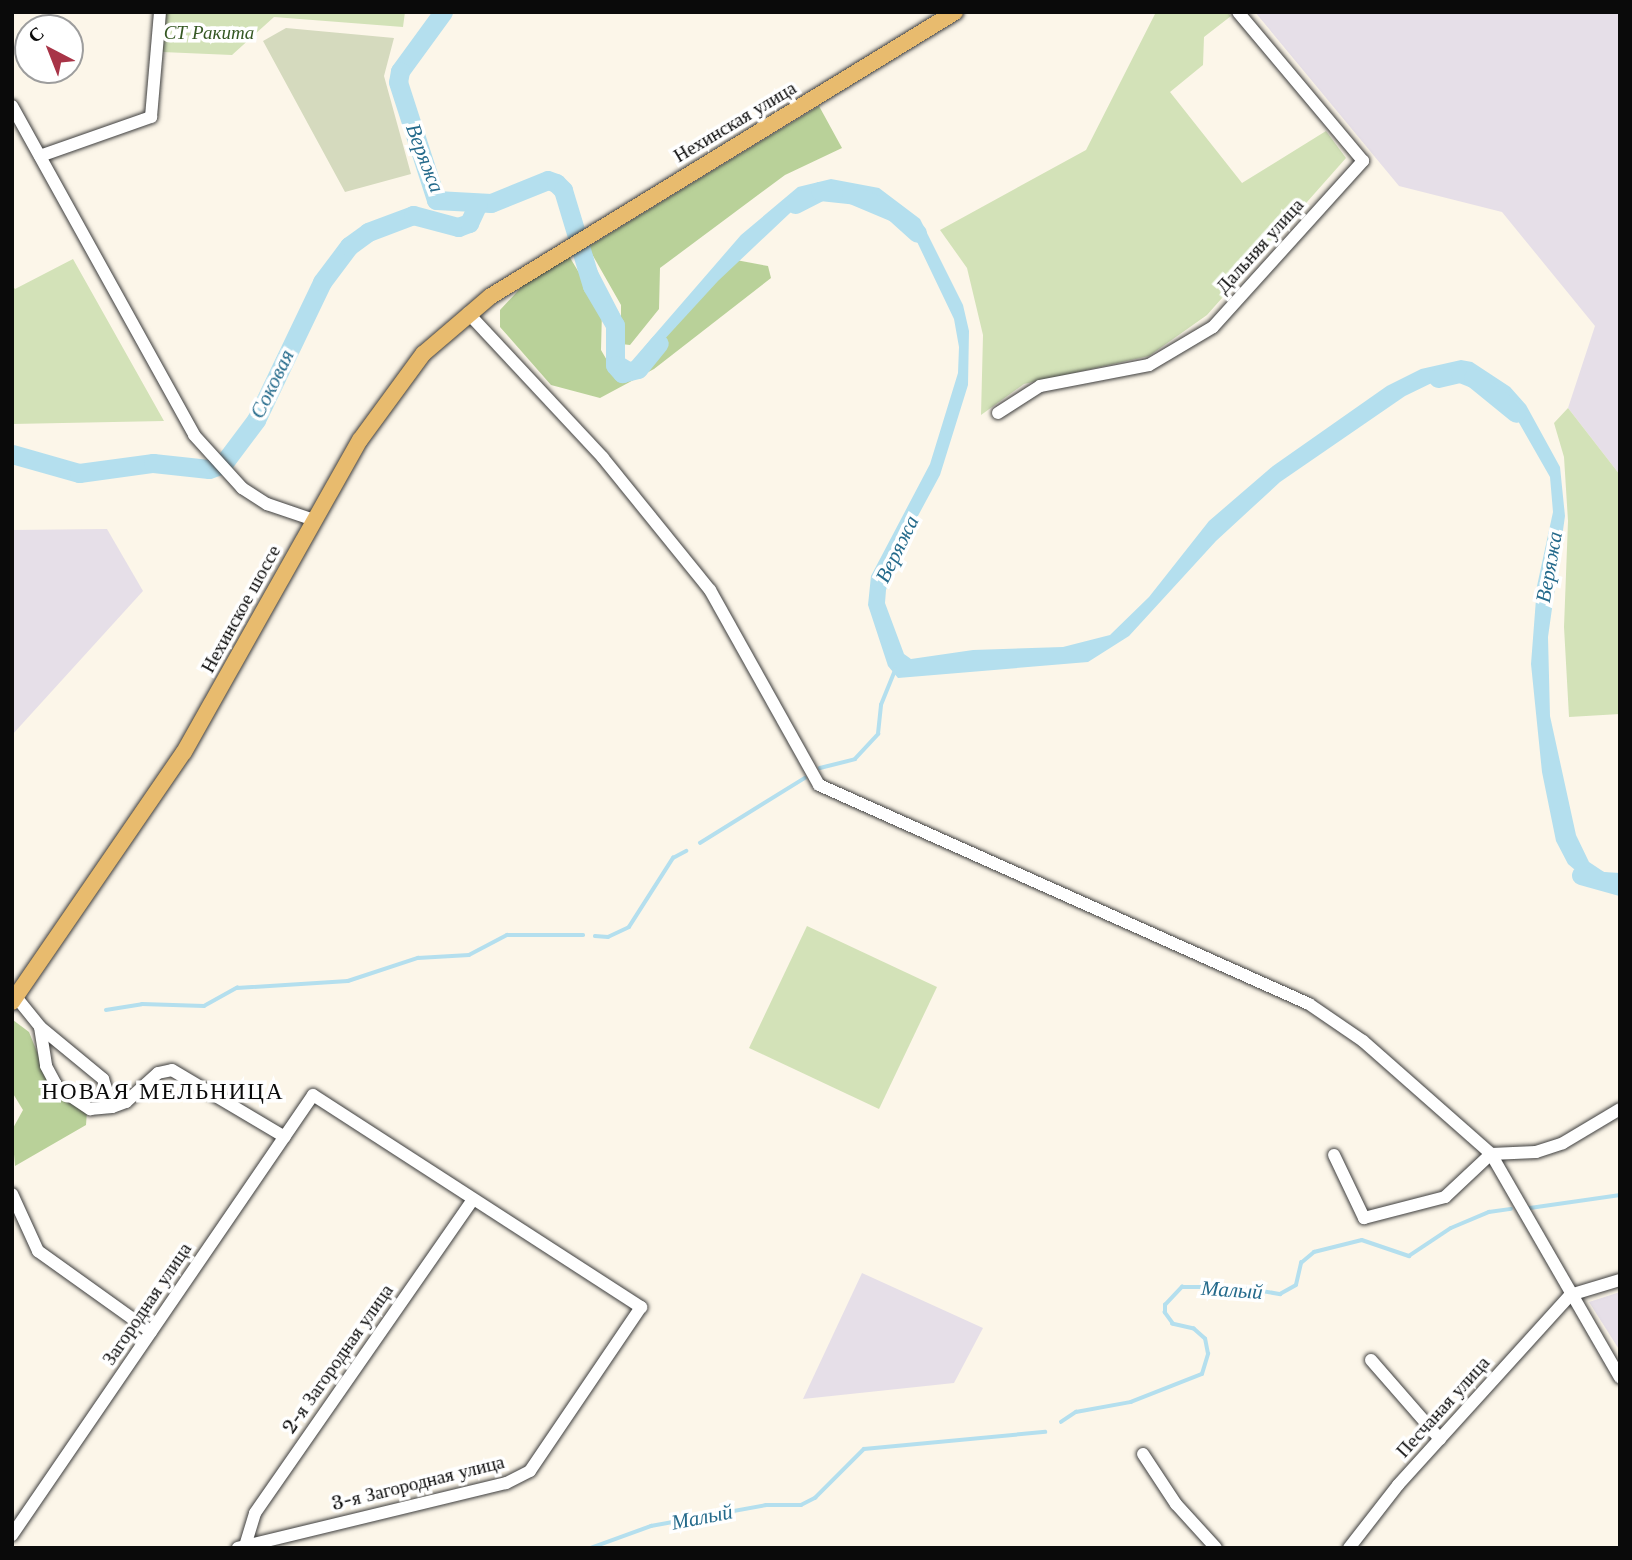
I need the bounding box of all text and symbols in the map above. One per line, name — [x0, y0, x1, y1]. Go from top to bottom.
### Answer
north arrow — [14, 14, 84, 84]
text: С — [23, 21, 49, 48]
park label: СТ Ракита — [164, 22, 254, 44]
street label: Нехинская улица — [670, 77, 800, 167]
water label: Веряжа — [400, 120, 450, 196]
street label: Дальняя улица — [1211, 194, 1309, 298]
water label: Соковая — [245, 345, 299, 423]
water label: Веряжа — [870, 511, 924, 587]
water label: Веряжа — [1530, 529, 1568, 605]
street label: Нехинское шоссе — [197, 541, 285, 677]
district label: НОВАЯ МЕЛЬНИЦА — [43, 1077, 283, 1105]
street label: Загородная улица — [98, 1239, 196, 1369]
water label: Малый — [1200, 1275, 1264, 1305]
street label: 2-я Загородная улица — [278, 1280, 398, 1438]
street label: Песчаная улица — [1392, 1352, 1494, 1462]
street label: 3-я Загородная улица — [329, 1450, 507, 1516]
water label: Малый — [669, 1499, 735, 1535]

